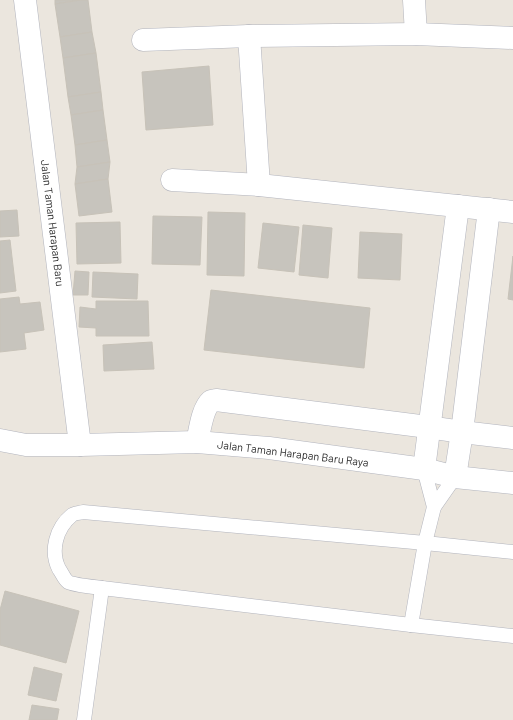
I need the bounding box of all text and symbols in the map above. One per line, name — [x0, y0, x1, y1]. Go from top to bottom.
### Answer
street label: Jalan Taman Harapan Baru — [39, 159, 67, 287]
street label: Jalan Taman Harapan Baru Raya — [217, 437, 369, 469]

